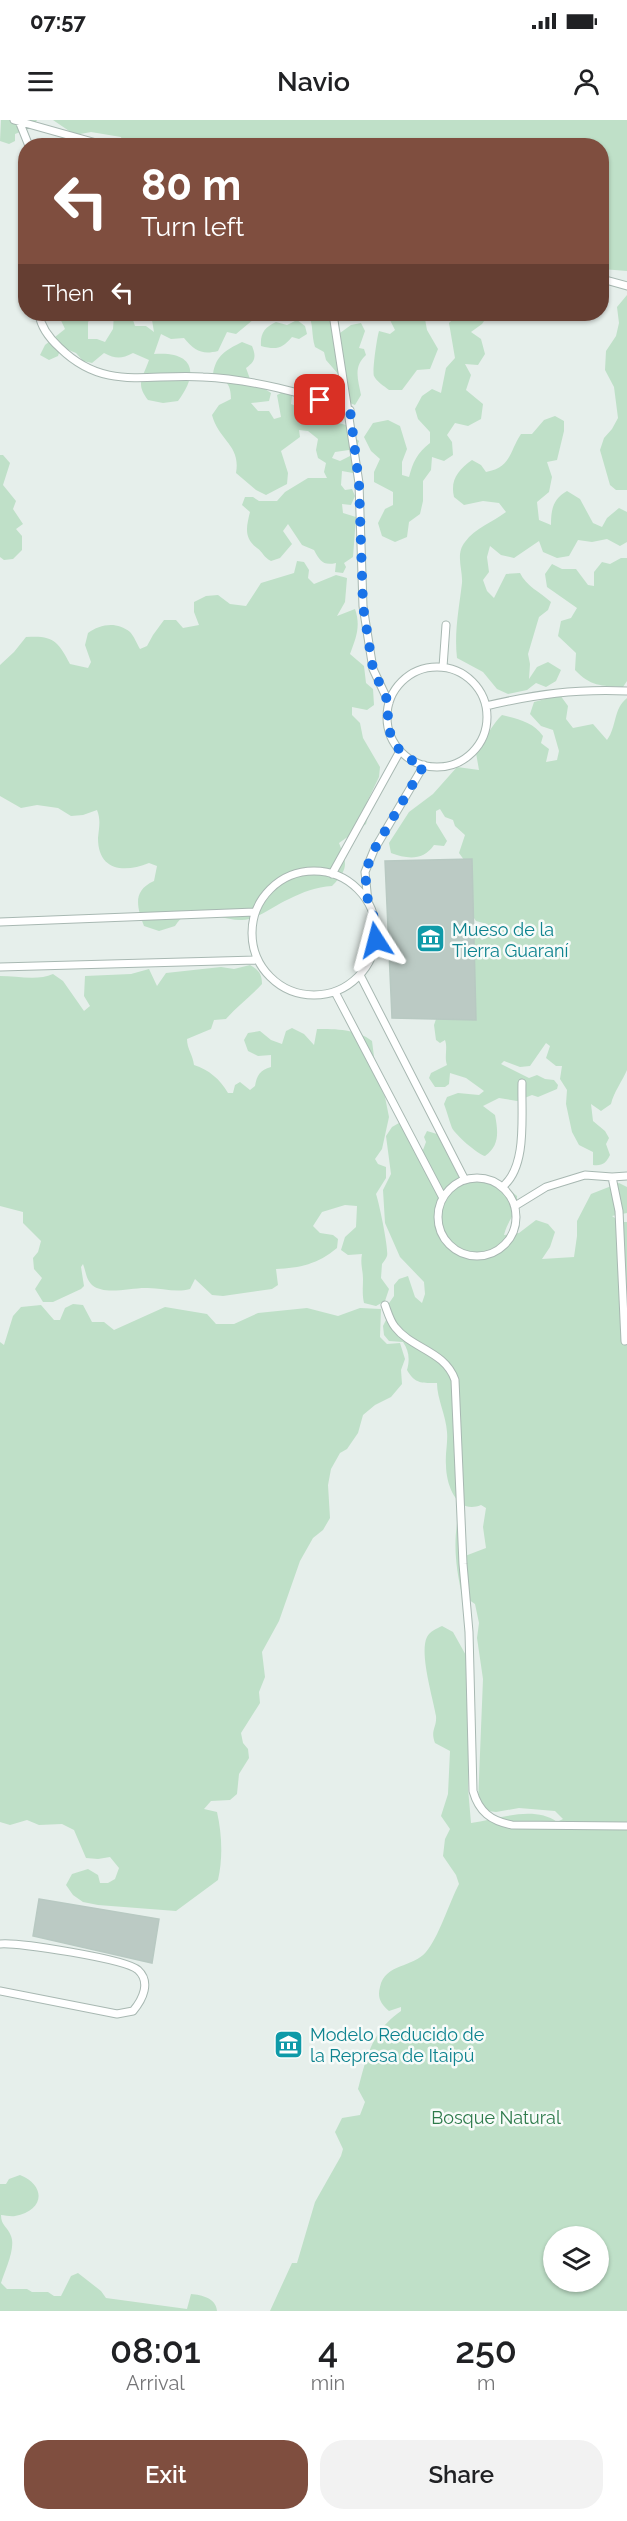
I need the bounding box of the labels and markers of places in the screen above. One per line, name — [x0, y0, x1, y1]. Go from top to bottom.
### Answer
pin — [294, 374, 345, 425]
place label: Mueso de la Tierra Guaraní — [452, 919, 568, 961]
museum icon: Mueso de la Tierra Guaraní — [415, 923, 447, 955]
place label: Modelo Reducido de la Represa de Itaipú — [310, 2024, 485, 2066]
museum icon: Modelo Reducido de la Represa de Itaipú — [273, 2028, 305, 2060]

